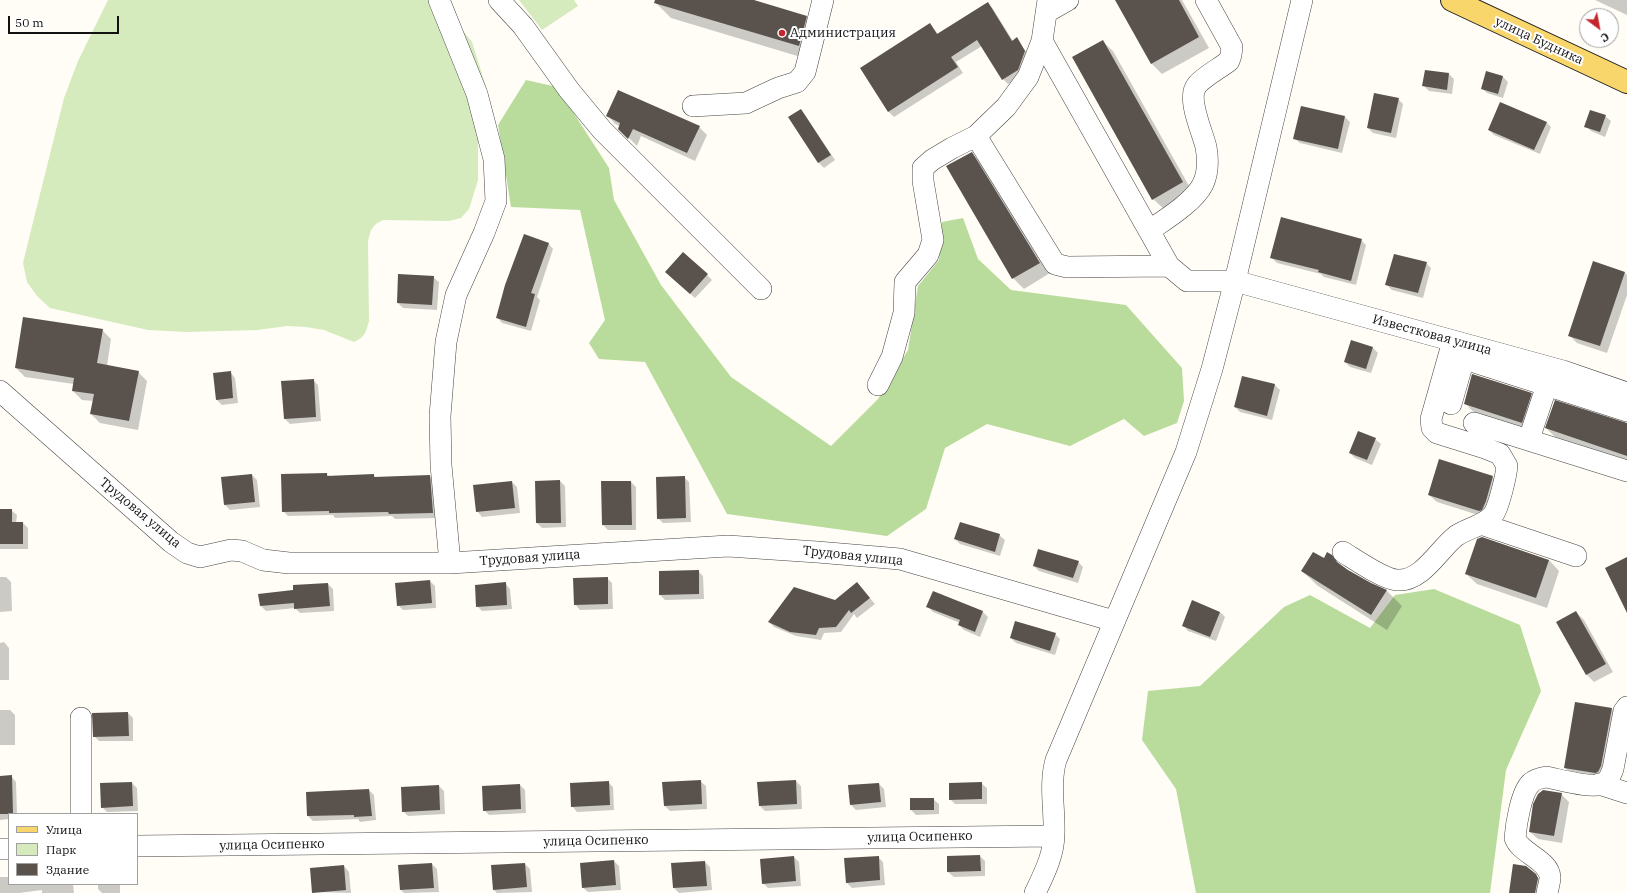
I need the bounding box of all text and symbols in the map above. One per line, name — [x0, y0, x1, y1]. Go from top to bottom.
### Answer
scale bar — [10, 8, 121, 34]
north arrow — [1579, 8, 1619, 48]
street label: улица Будника — [1492, 14, 1586, 68]
text: 50 m — [15, 15, 44, 30]
place label: Администрация — [790, 25, 896, 41]
marker: Администрация — [777, 28, 787, 38]
text: С — [1598, 29, 1612, 45]
street label: Известковая улица — [1371, 312, 1493, 358]
street label: Трудовая улица — [96, 475, 184, 551]
street label: Трудовая улица — [802, 543, 904, 569]
street label: Трудовая улица — [479, 547, 581, 569]
legend — [8, 813, 138, 885]
text: Улица — [46, 822, 82, 837]
street label: улица Осипенко — [867, 828, 973, 846]
street label: улица Осипенко — [543, 832, 649, 850]
street label: улица Осипенко — [219, 836, 325, 854]
text: Парк — [46, 842, 76, 857]
text: Здание — [46, 862, 89, 877]

